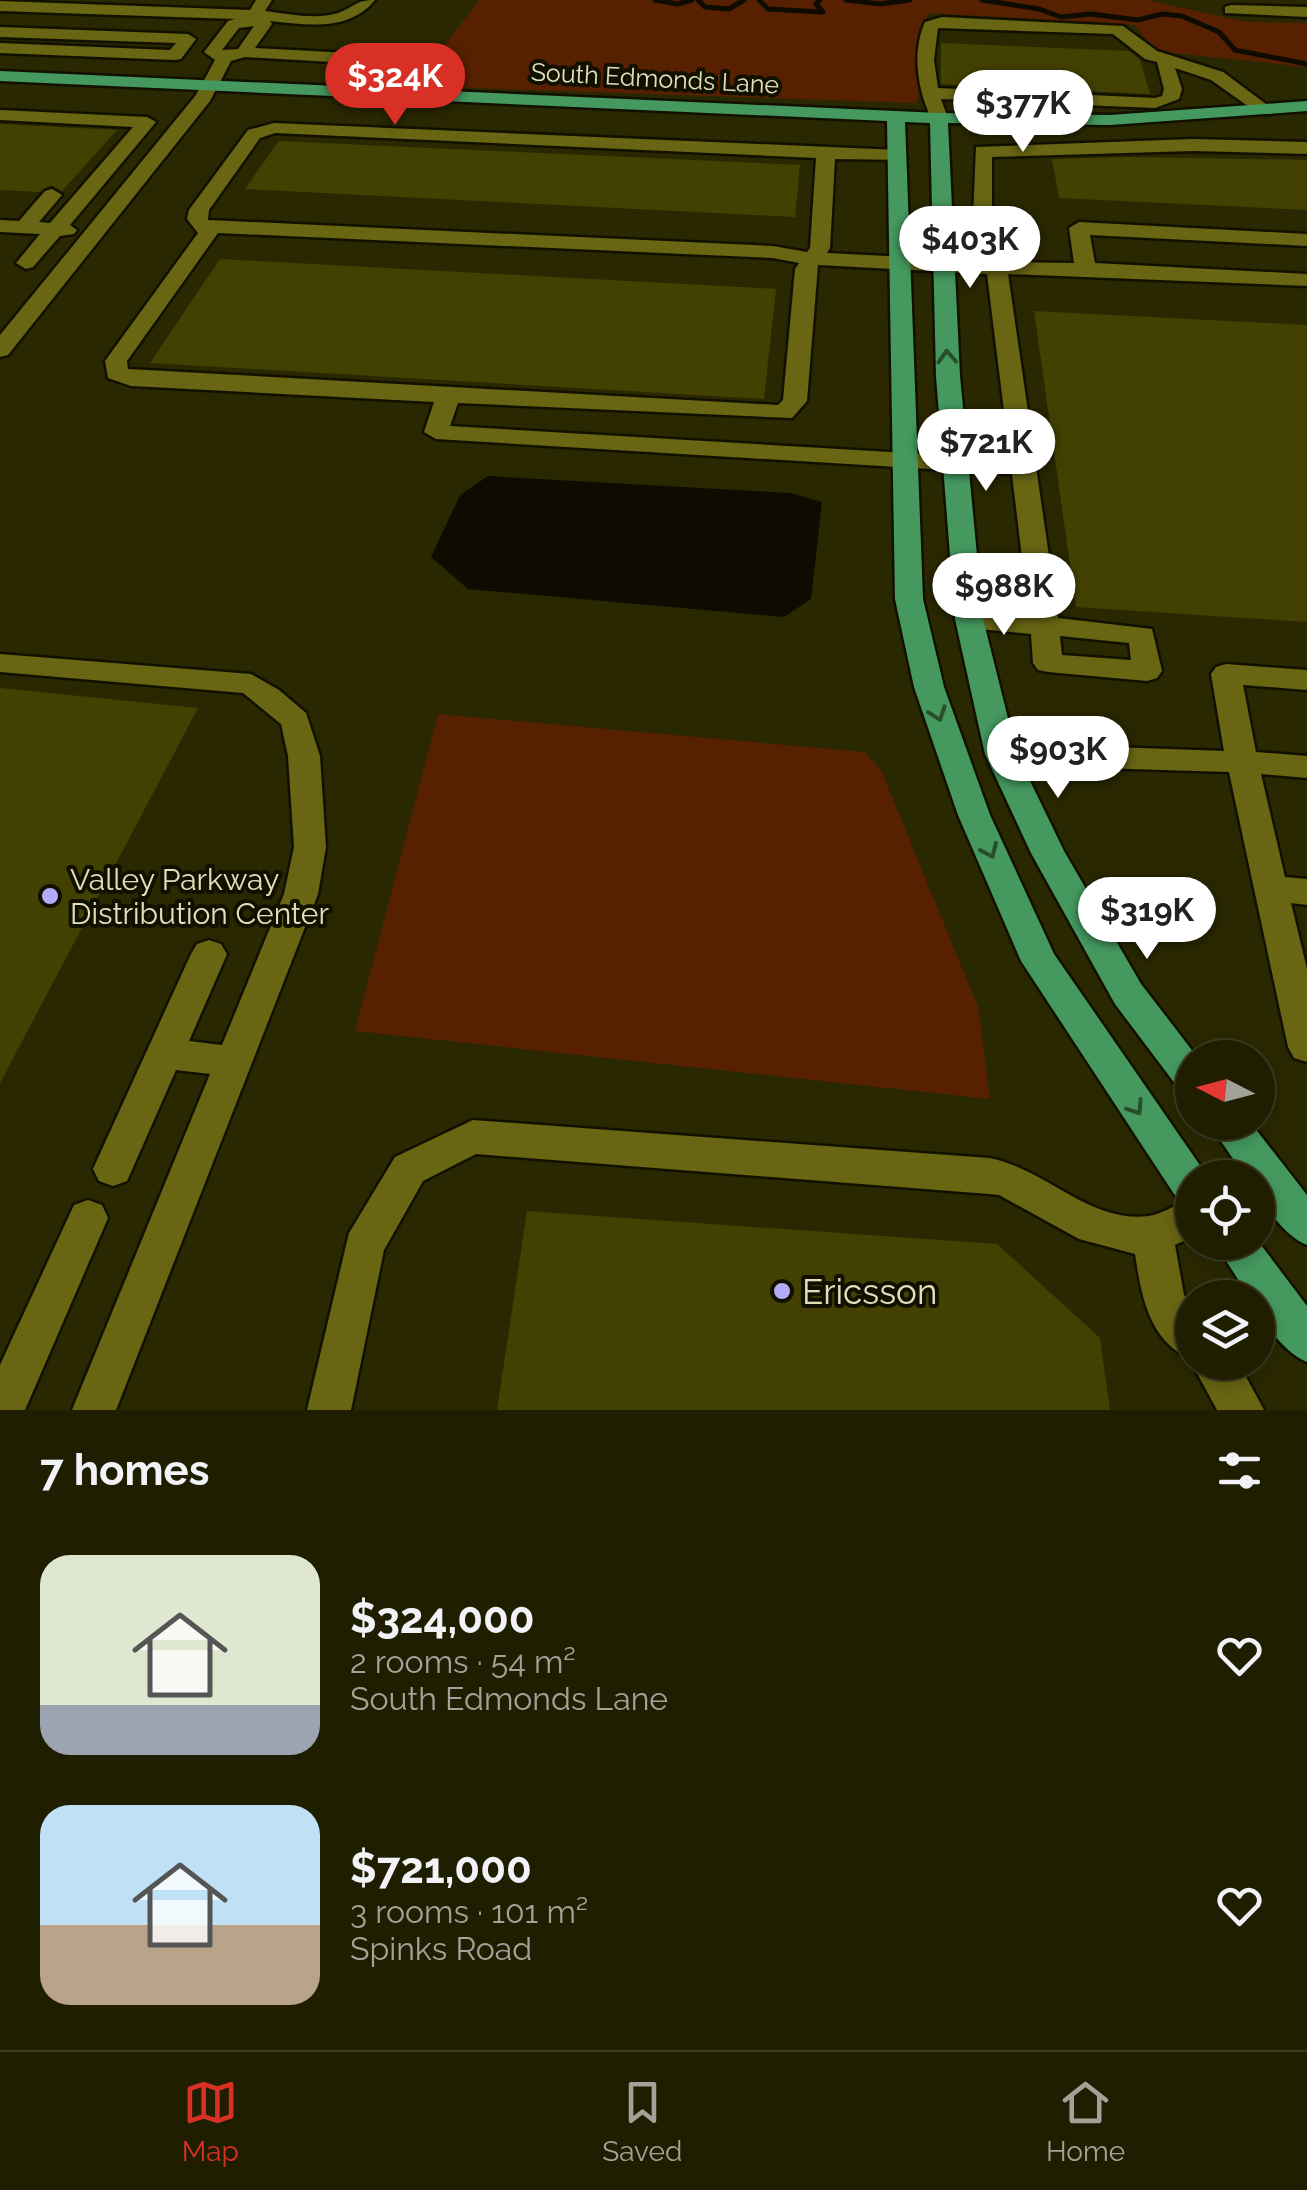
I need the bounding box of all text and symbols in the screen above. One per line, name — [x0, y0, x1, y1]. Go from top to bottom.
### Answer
pin: $324K — [325, 43, 465, 128]
text: $324K — [347, 57, 443, 94]
street label: South Edmonds Lane — [530, 57, 780, 99]
pin: $377K — [953, 70, 1093, 155]
text: $377K — [975, 84, 1071, 121]
pin: $403K — [900, 206, 1040, 291]
text: $403K — [921, 220, 1019, 257]
one-way arrow — [937, 349, 958, 365]
pin: $721K — [916, 409, 1056, 494]
text: $721K — [939, 423, 1033, 460]
pin: $988K — [934, 553, 1074, 638]
text: $988K — [954, 567, 1054, 604]
one-way arrow — [926, 705, 947, 722]
pin: $903K — [988, 716, 1128, 801]
text: $903K — [1009, 730, 1107, 767]
one-way arrow — [978, 841, 998, 859]
place label: Valley Parkway Distribution Center — [70, 862, 329, 931]
pin: $319K — [1077, 877, 1217, 962]
marker: Valley Parkway Distribution Center — [39, 885, 61, 907]
text: $319K — [1100, 891, 1194, 928]
north arrow — [1175, 1040, 1275, 1140]
map controls — [1175, 1040, 1275, 1380]
one-way arrow — [1124, 1098, 1143, 1116]
button: locate — [1175, 1160, 1275, 1260]
place label: Ericsson — [802, 1271, 937, 1312]
marker: Ericsson — [771, 1280, 793, 1302]
button: layers — [1175, 1280, 1275, 1380]
icon: filters — [1212, 1443, 1267, 1498]
text: 7 homes — [40, 1446, 209, 1495]
text: $324,000 — [350, 1594, 535, 1643]
icon: home — [120, 1595, 240, 1715]
icon: heart — [1212, 1628, 1267, 1683]
text: 2 rooms · 54 m² — [350, 1643, 576, 1680]
text: South Edmonds Lane — [350, 1680, 668, 1717]
text: $721,000 — [350, 1844, 532, 1893]
icon: home — [120, 1845, 240, 1965]
icon: heart — [1212, 1878, 1267, 1933]
text: 3 rooms · 101 m² — [350, 1893, 588, 1930]
text: Spinks Road — [350, 1930, 532, 1967]
tab: Map — [182, 2075, 239, 2168]
tab: Saved — [602, 2075, 682, 2168]
tab: Home — [1046, 2075, 1125, 2168]

